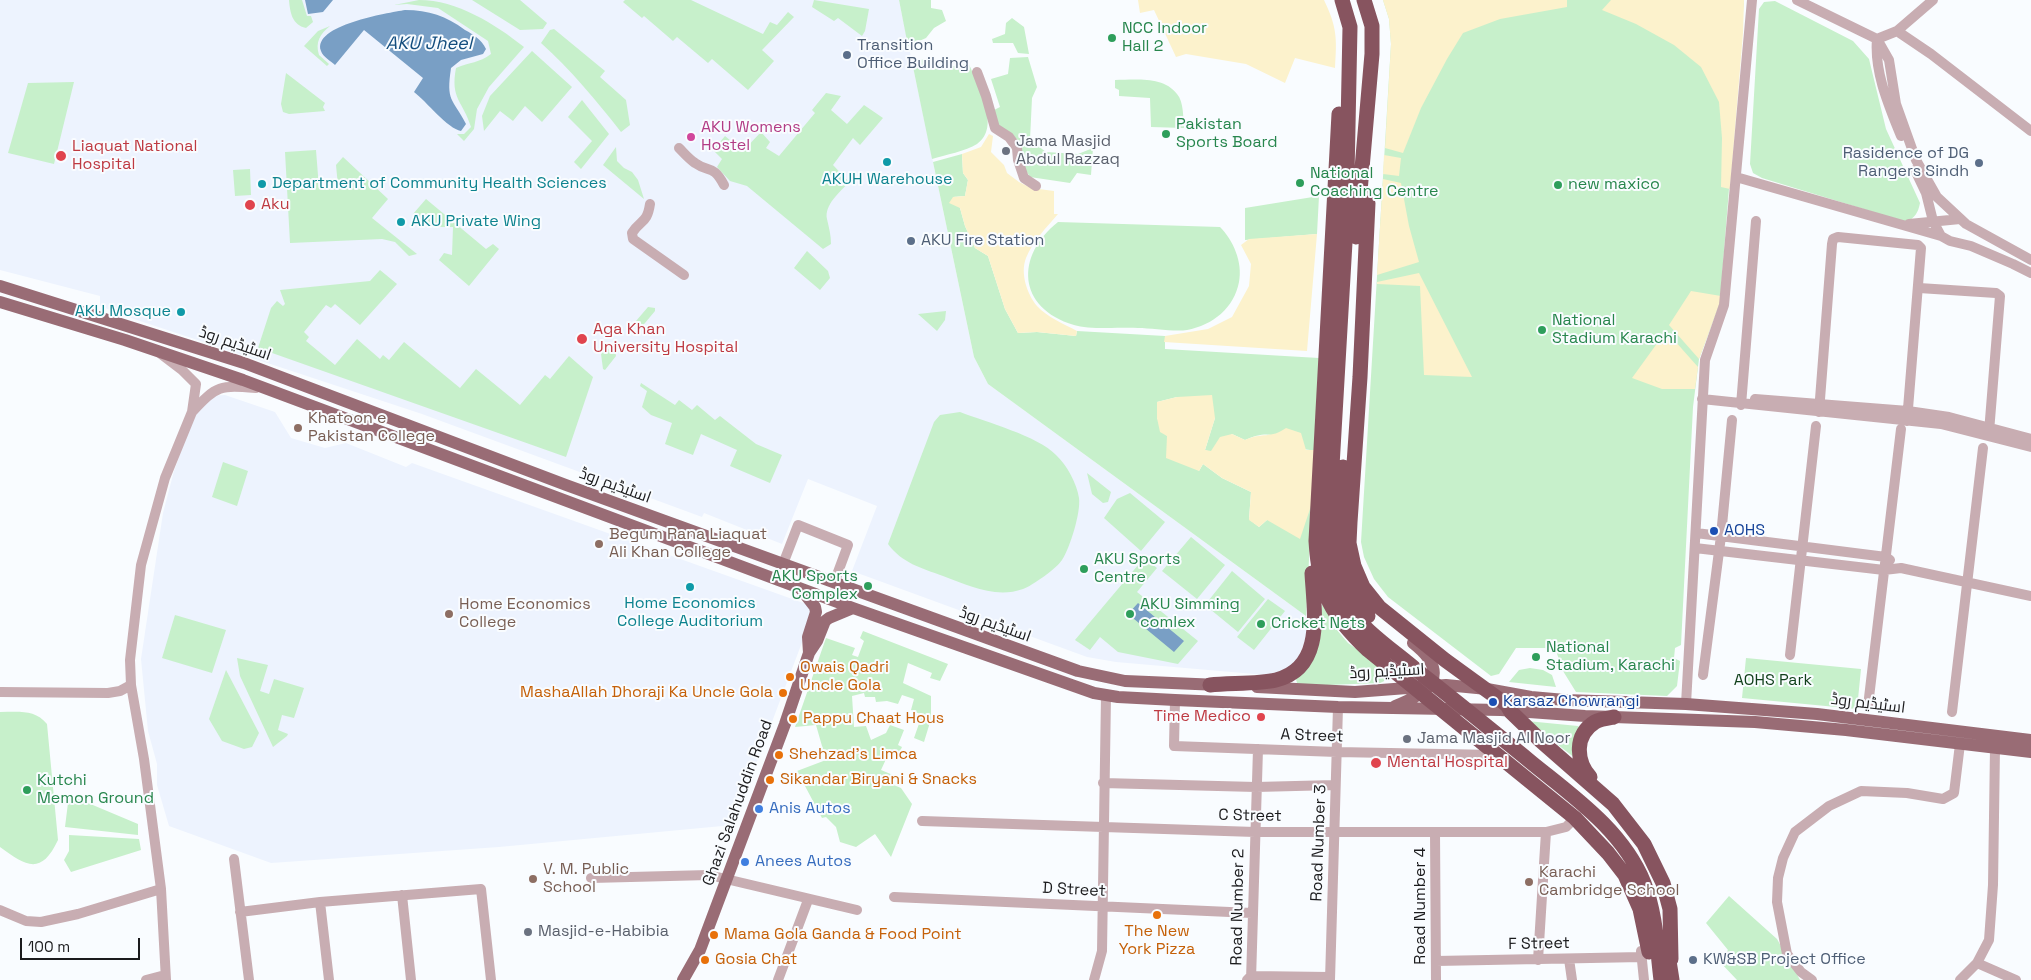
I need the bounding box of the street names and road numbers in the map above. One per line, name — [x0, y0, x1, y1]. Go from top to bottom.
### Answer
street label: اسٹیڈیم روڈ — [196, 323, 274, 365]
street label: اسٹیڈیم روڈ — [576, 464, 654, 508]
street label: اسٹیڈیم روڈ — [956, 603, 1034, 647]
street label: اسٹیڈیم روڈ — [1349, 660, 1425, 684]
street label: اسٹیڈیم روڈ — [1830, 690, 1906, 718]
street label: Ghazi Salahuddin Road — [699, 717, 777, 889]
street label: A Street — [1280, 725, 1344, 747]
street label: Road Number 3 — [1307, 784, 1331, 902]
street label: C Street — [1218, 806, 1282, 826]
street label: Road Number 4 — [1411, 847, 1431, 965]
street label: Road Number 2 — [1227, 848, 1249, 966]
street label: D Street — [1042, 879, 1106, 901]
street label: F Street — [1508, 934, 1570, 954]

